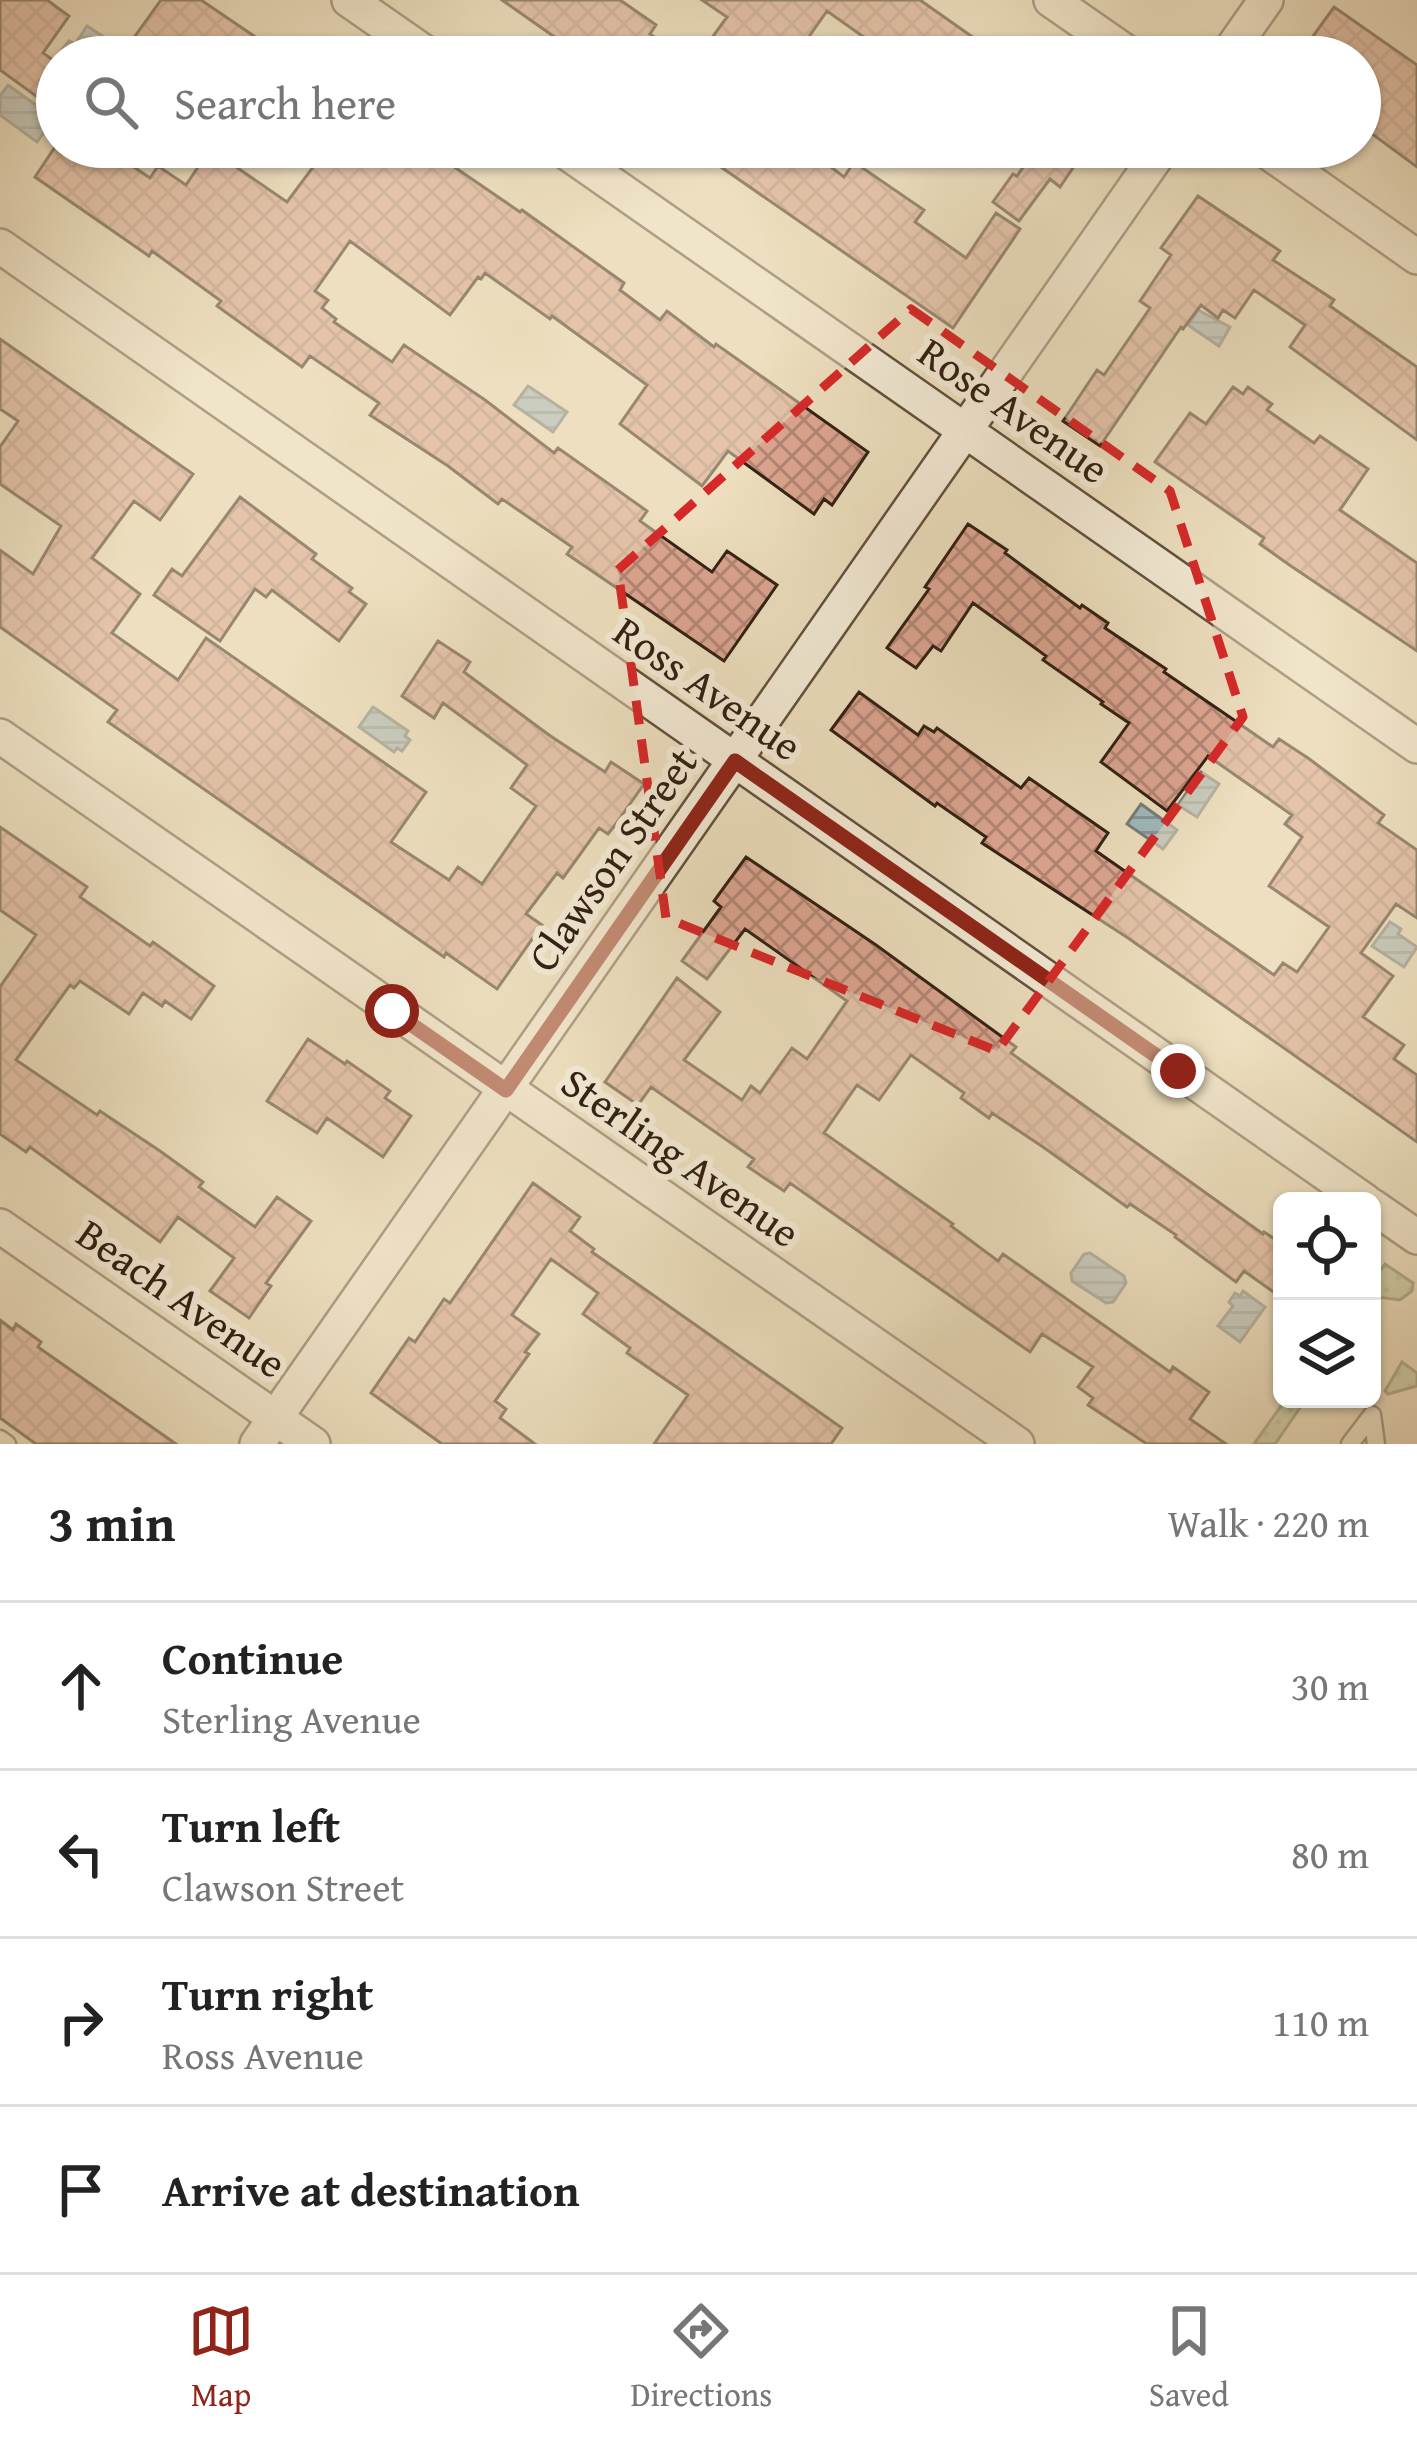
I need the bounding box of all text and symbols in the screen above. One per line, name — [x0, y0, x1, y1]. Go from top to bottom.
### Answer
search box — [36, 36, 1381, 168]
icon: search — [78, 69, 144, 135]
text: Search here — [174, 70, 396, 135]
street label: Rose Avenue — [907, 321, 1122, 498]
street label: Ross Avenue — [602, 600, 815, 775]
street label: Clawson Street — [512, 734, 711, 983]
route start — [365, 984, 419, 1038]
route end — [1151, 1044, 1205, 1098]
street label: Sterling Avenue — [550, 1052, 813, 1262]
map controls — [1273, 1192, 1381, 1408]
button: locate — [1273, 1192, 1381, 1300]
street label: Beach Avenue — [65, 1203, 299, 1392]
button: layers — [1273, 1300, 1381, 1408]
text: 3 min — [48, 1485, 175, 1560]
text: Walk · 220 m — [1168, 1494, 1369, 1551]
text: Continue — [162, 1625, 343, 1690]
icon: ahead — [48, 1653, 114, 1719]
text: 30 m — [1291, 1657, 1369, 1714]
text: Sterling Avenue — [162, 1690, 421, 1747]
text: Turn left — [162, 1793, 340, 1858]
icon: left — [48, 1821, 114, 1887]
text: 80 m — [1291, 1825, 1369, 1882]
text: Clawson Street — [162, 1858, 404, 1915]
text: Turn right — [162, 1961, 374, 2026]
icon: right — [48, 1989, 114, 2055]
text: 110 m — [1272, 1993, 1369, 2050]
text: Ross Avenue — [162, 2026, 364, 2083]
icon: arrive — [48, 2157, 114, 2223]
text: Arrive at destination — [162, 2157, 580, 2222]
tab: Map — [188, 2298, 254, 2418]
tab: Directions — [631, 2298, 772, 2418]
tab: Saved — [1149, 2298, 1229, 2418]

